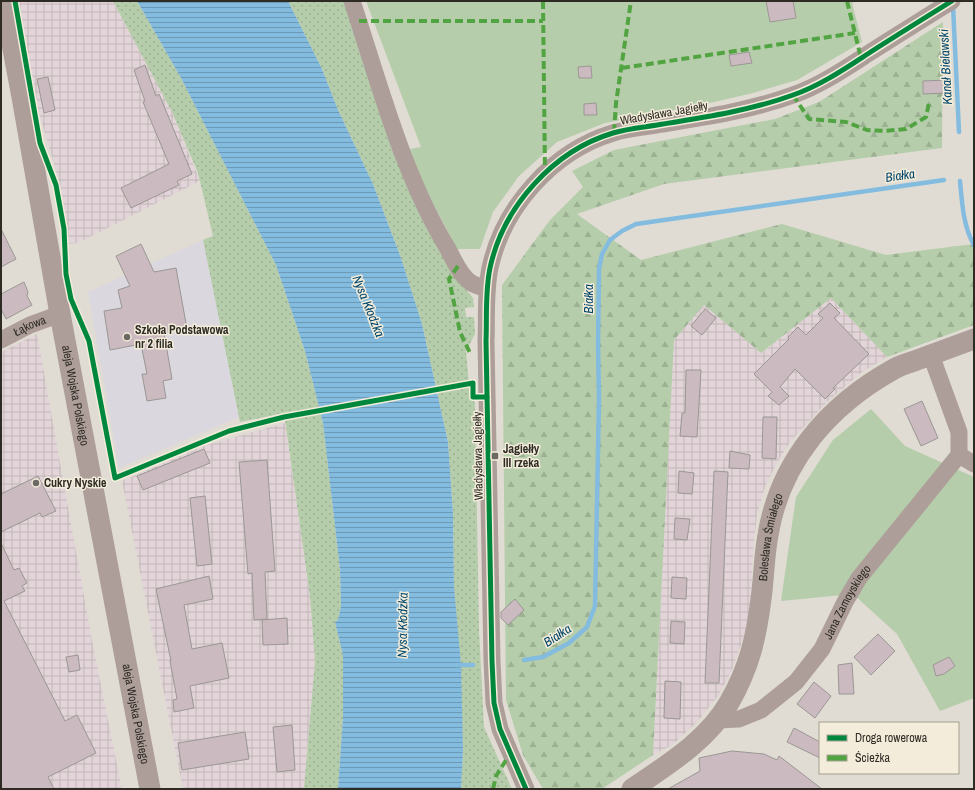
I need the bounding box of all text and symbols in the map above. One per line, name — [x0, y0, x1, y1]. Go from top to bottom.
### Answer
water label: Kanał Bielawski — [935, 29, 956, 105]
street label: Władysława Jagiełły — [619, 97, 709, 129]
water label: Białka — [884, 165, 916, 186]
water label: Nysa Kłodzka — [348, 273, 389, 340]
water label: Białka — [580, 284, 597, 314]
street label: Łąkowa — [11, 312, 49, 340]
place label: Szkoła Podstawowa nr 2 filia — [135, 322, 229, 352]
marker: Szkoła Podstawowa nr 2 filia — [122, 332, 132, 342]
street label: aleja Wojska Polskiego — [58, 344, 93, 447]
street label: Władysława Jagiełły — [469, 411, 487, 500]
place label: Jagiełły III rzeka — [503, 441, 540, 471]
marker: Jagiełły III rzeka — [490, 451, 500, 461]
place label: Cukry Nyskie — [44, 475, 107, 491]
marker: Cukry Nyskie — [31, 478, 41, 488]
street label: Bolesława Śmiałego — [755, 491, 787, 582]
street label: Jana Zamoyskiego — [820, 561, 875, 642]
water label: Nysa Kłodzka — [393, 592, 412, 658]
water label: Białka — [540, 620, 574, 651]
street label: aleja Wojska Polskiego — [118, 662, 153, 765]
legend — [819, 722, 959, 774]
text: Droga rowerowa — [855, 730, 928, 746]
text: Ścieżka — [855, 750, 891, 766]

